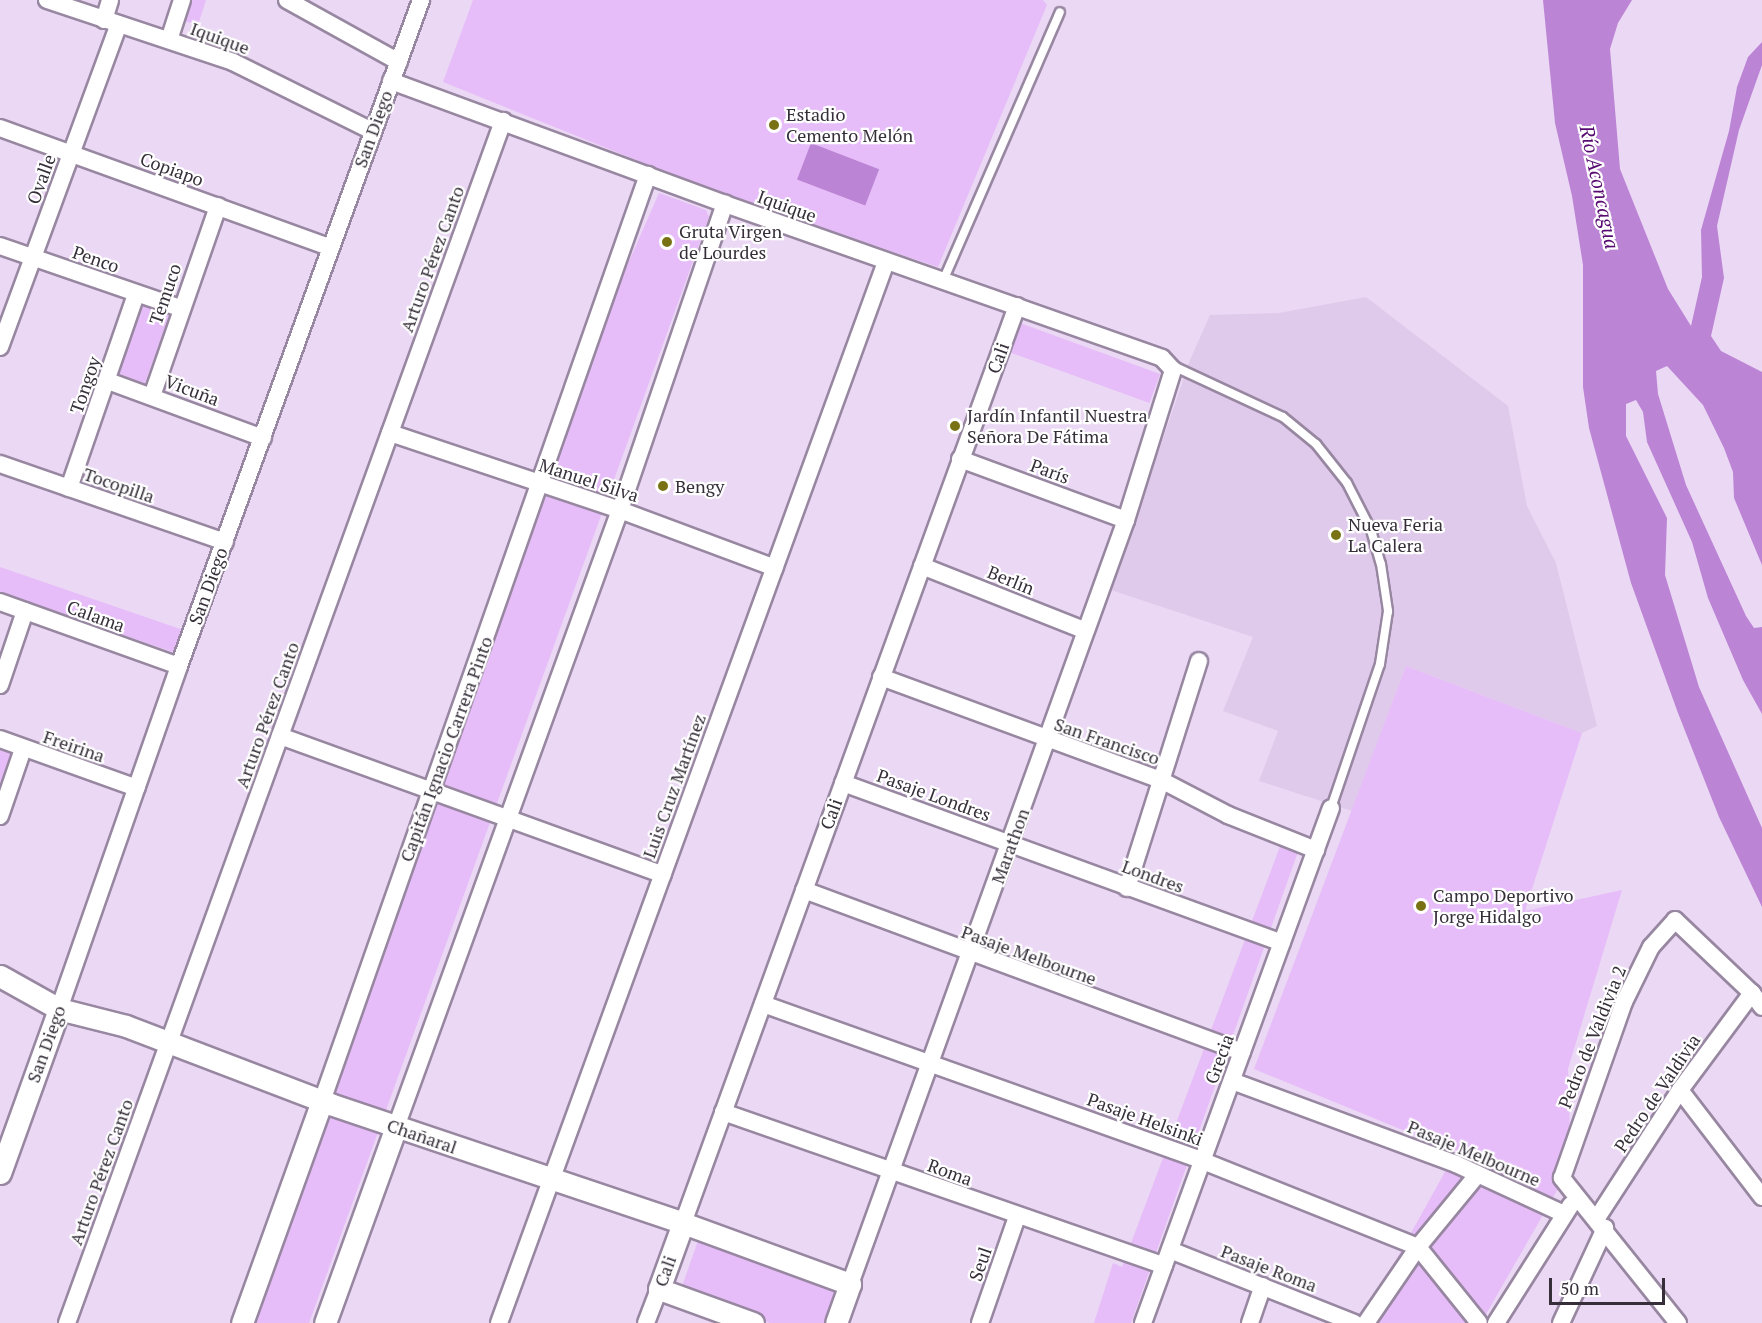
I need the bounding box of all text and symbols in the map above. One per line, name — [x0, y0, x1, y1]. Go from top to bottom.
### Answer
street label: Iquique — [188, 17, 252, 59]
street label: San Diego — [349, 88, 397, 170]
place label: Estadio Cemento Melón — [786, 104, 913, 146]
marker: Estadio Cemento Melón — [767, 118, 781, 132]
water label: Río Aconcagua — [1575, 123, 1625, 251]
street label: Copiapo — [137, 148, 207, 190]
street label: Ovalle — [22, 151, 60, 207]
street label: Arturo Pérez Canto — [396, 183, 468, 335]
street label: Iquique — [755, 185, 819, 227]
place label: Gruta Virgen de Lourdes — [679, 221, 783, 264]
marker: Gruta Virgen de Lourdes — [660, 235, 674, 249]
street label: Penco — [70, 241, 122, 277]
street label: Temuco — [145, 261, 185, 327]
street label: Cali — [982, 339, 1014, 377]
street label: Tongoy — [65, 354, 105, 416]
street label: Vicuña — [162, 370, 222, 410]
place label: Jardín Infantil Nuestra Señora De Fátima — [967, 405, 1148, 448]
marker: Jardín Infantil Nuestra Señora De Fátima — [948, 419, 962, 433]
street label: Manuel Silva — [537, 454, 641, 506]
street label: París — [1028, 454, 1072, 488]
street label: Tocopilla — [81, 463, 157, 507]
place label: Bengy — [675, 475, 724, 497]
marker: Bengy — [656, 479, 670, 493]
place label: Nueva Feria La Calera — [1348, 514, 1443, 556]
marker: Nueva Feria La Calera — [1329, 528, 1343, 542]
street label: San Diego — [184, 545, 232, 627]
street label: Berlín — [984, 561, 1038, 599]
street label: Calama — [64, 596, 128, 636]
street label: Capitán Ignacio Carrera Pinto — [395, 633, 497, 865]
street label: Arturo Pérez Canto — [231, 639, 303, 791]
street label: Luis Cruz Martínez — [638, 711, 710, 861]
street label: San Francisco — [1052, 713, 1162, 769]
street label: Freirina — [41, 725, 107, 767]
street label: Pasaje Londres — [874, 764, 994, 826]
street label: Cali — [815, 795, 847, 833]
street label: Marathon — [986, 805, 1034, 887]
street label: Londres — [1119, 855, 1187, 897]
place label: Campo Deportivo Jorge Hidalgo — [1433, 885, 1573, 928]
marker: Campo Deportivo Jorge Hidalgo — [1414, 899, 1428, 913]
street label: Pasaje Melbourne — [959, 921, 1099, 989]
street label: Pedro de Valdivia 2 — [1553, 962, 1631, 1112]
street label: San Diego — [22, 1003, 70, 1085]
street label: Pedro de Valdivia — [1609, 1030, 1705, 1156]
street label: Grecia — [1200, 1031, 1238, 1087]
street label: Pasaje Helsinki — [1084, 1088, 1206, 1150]
street label: Arturo Pérez Canto — [65, 1096, 137, 1248]
street label: Chañaral — [384, 1114, 460, 1158]
street label: Pasaje Melbourne — [1404, 1115, 1544, 1191]
street label: Roma — [925, 1154, 975, 1190]
street label: Pasaje Roma — [1218, 1240, 1320, 1296]
street label: Seul — [964, 1244, 996, 1284]
street label: Cali — [649, 1252, 681, 1290]
scale bar — [1552, 1266, 1668, 1304]
text: 50 m — [1560, 1276, 1599, 1300]

